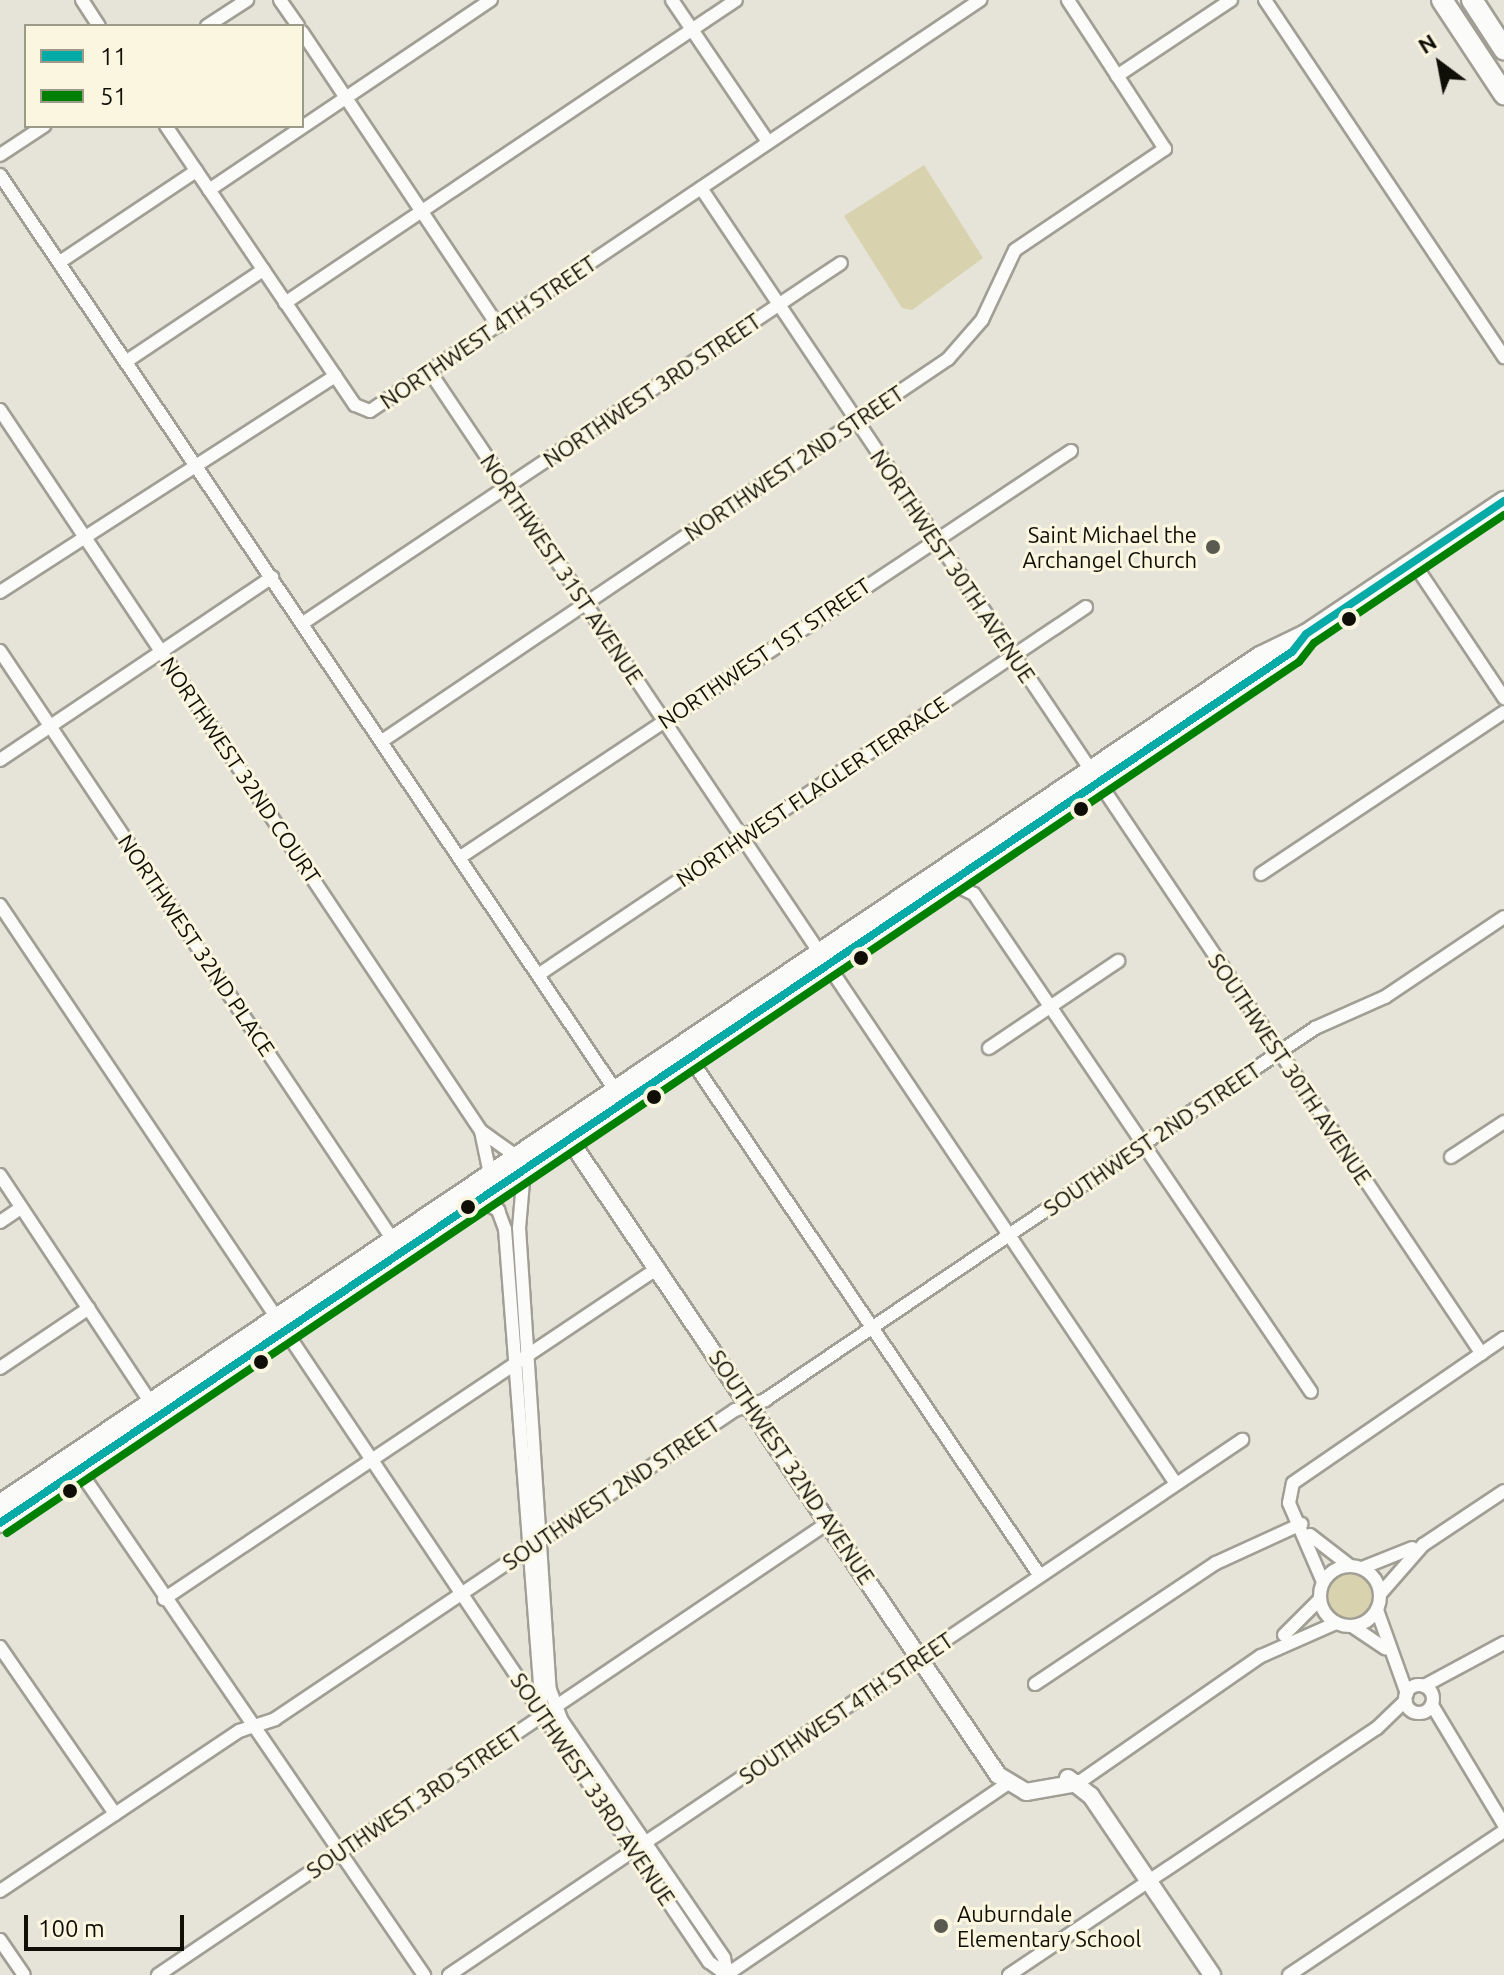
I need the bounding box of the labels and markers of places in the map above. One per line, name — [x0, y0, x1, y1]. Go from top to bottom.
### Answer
place label: Saint Michael the Archangel Church — [1022, 521, 1197, 572]
marker: Saint Michael the Archangel Church — [1204, 538, 1222, 556]
unlabelled marker — [1341, 611, 1357, 627]
unlabelled marker — [1073, 801, 1089, 817]
unlabelled marker — [853, 950, 869, 966]
unlabelled marker — [646, 1089, 662, 1105]
unlabelled marker — [460, 1199, 476, 1215]
unlabelled marker — [253, 1354, 269, 1370]
unlabelled marker — [62, 1483, 78, 1499]
place label: Auburndale Elementary School — [957, 1900, 1141, 1952]
marker: Auburndale Elementary School — [932, 1917, 950, 1935]

